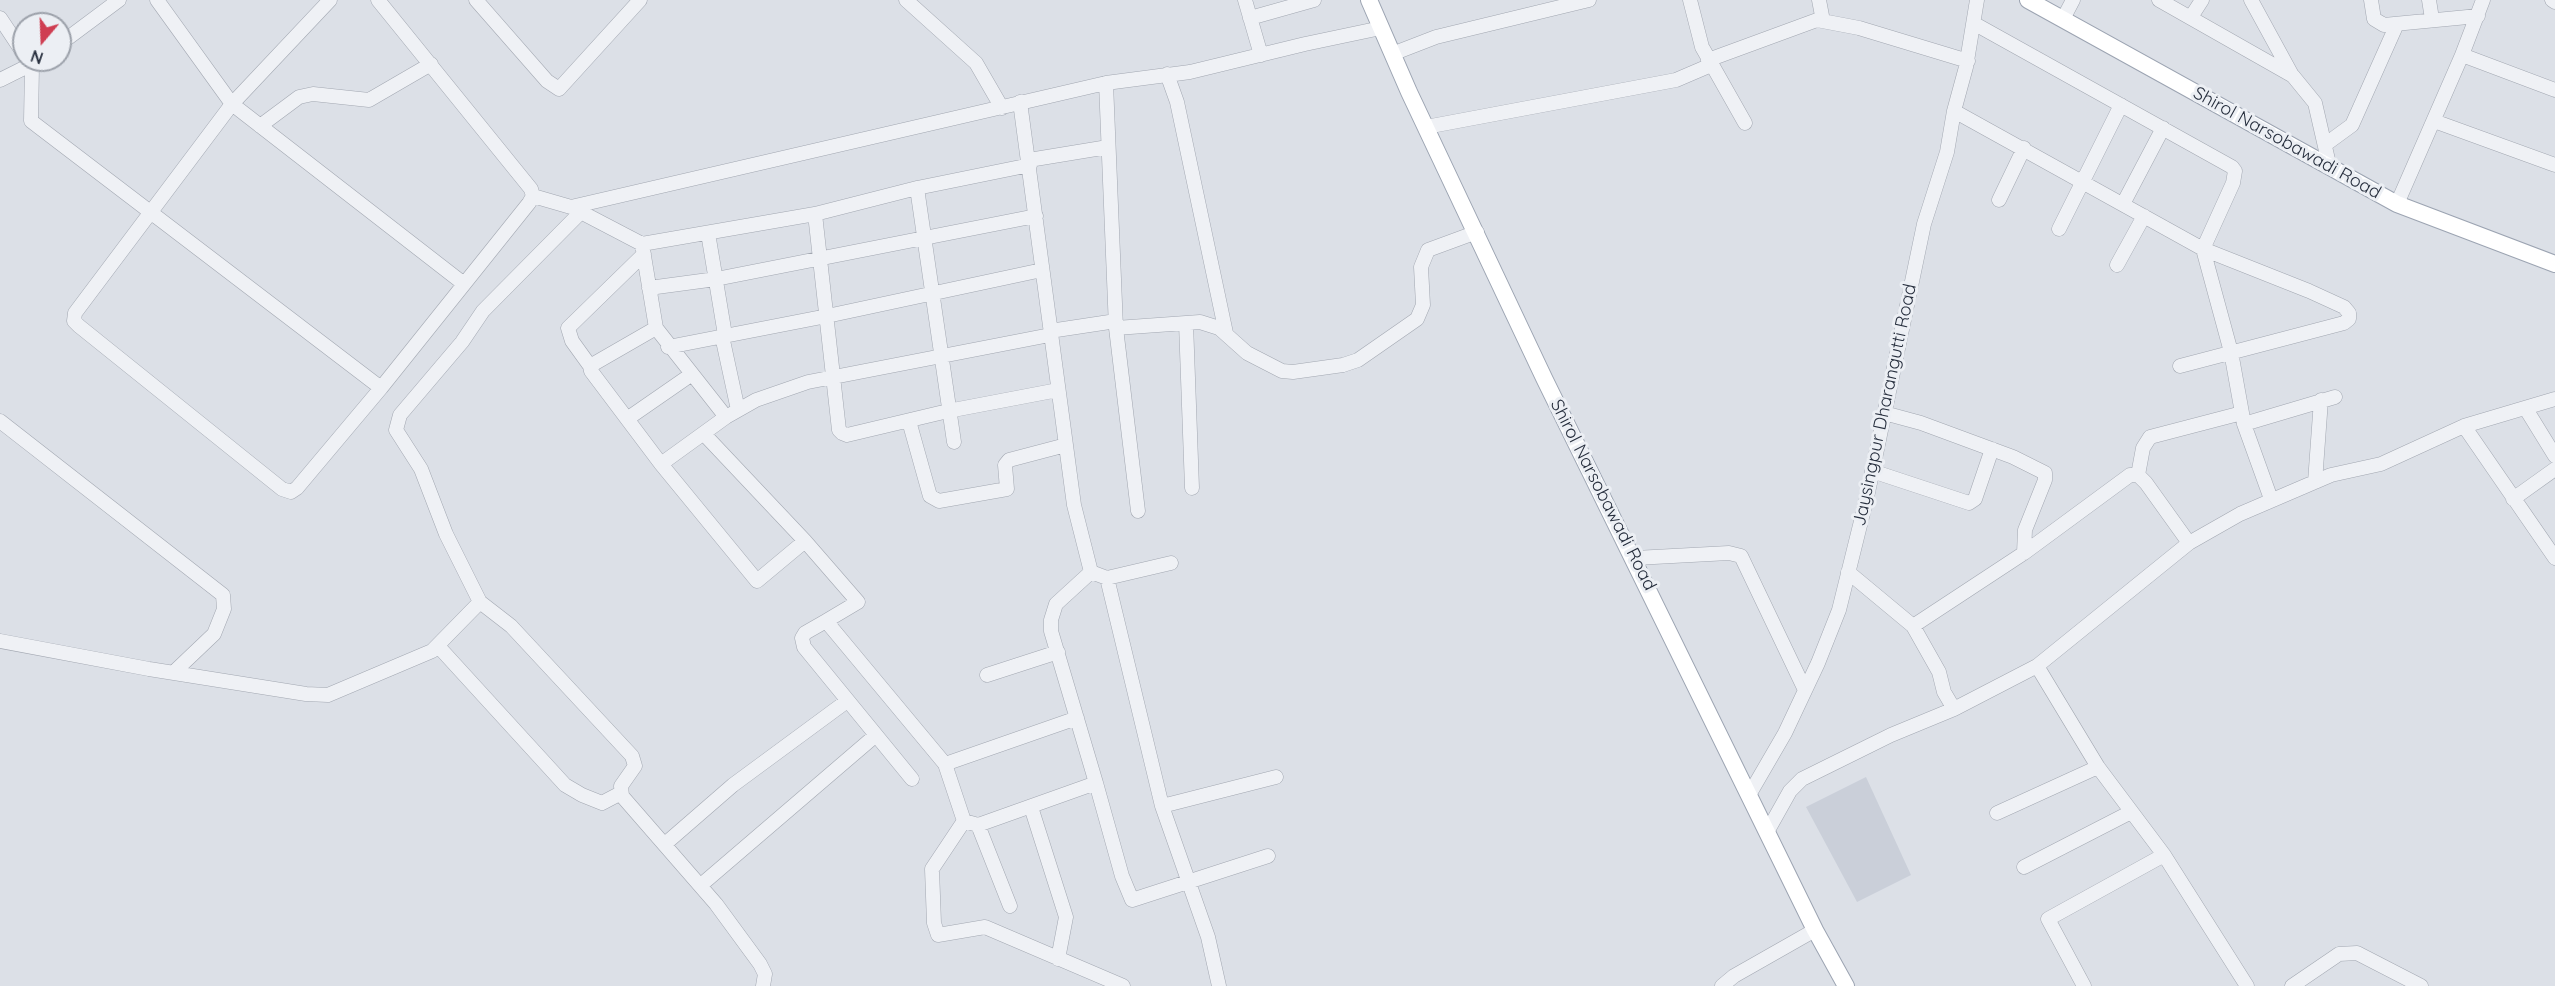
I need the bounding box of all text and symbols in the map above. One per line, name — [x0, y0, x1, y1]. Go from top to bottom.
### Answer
north arrow — [12, 12, 72, 72]
text: N — [28, 46, 46, 69]
street label: Shirol Narsobawadi Road — [2189, 82, 2385, 204]
street label: Jaysingpur Dharangutti Road — [1849, 282, 1921, 528]
street label: Shirol Narsobawadi Road — [1545, 396, 1661, 594]

